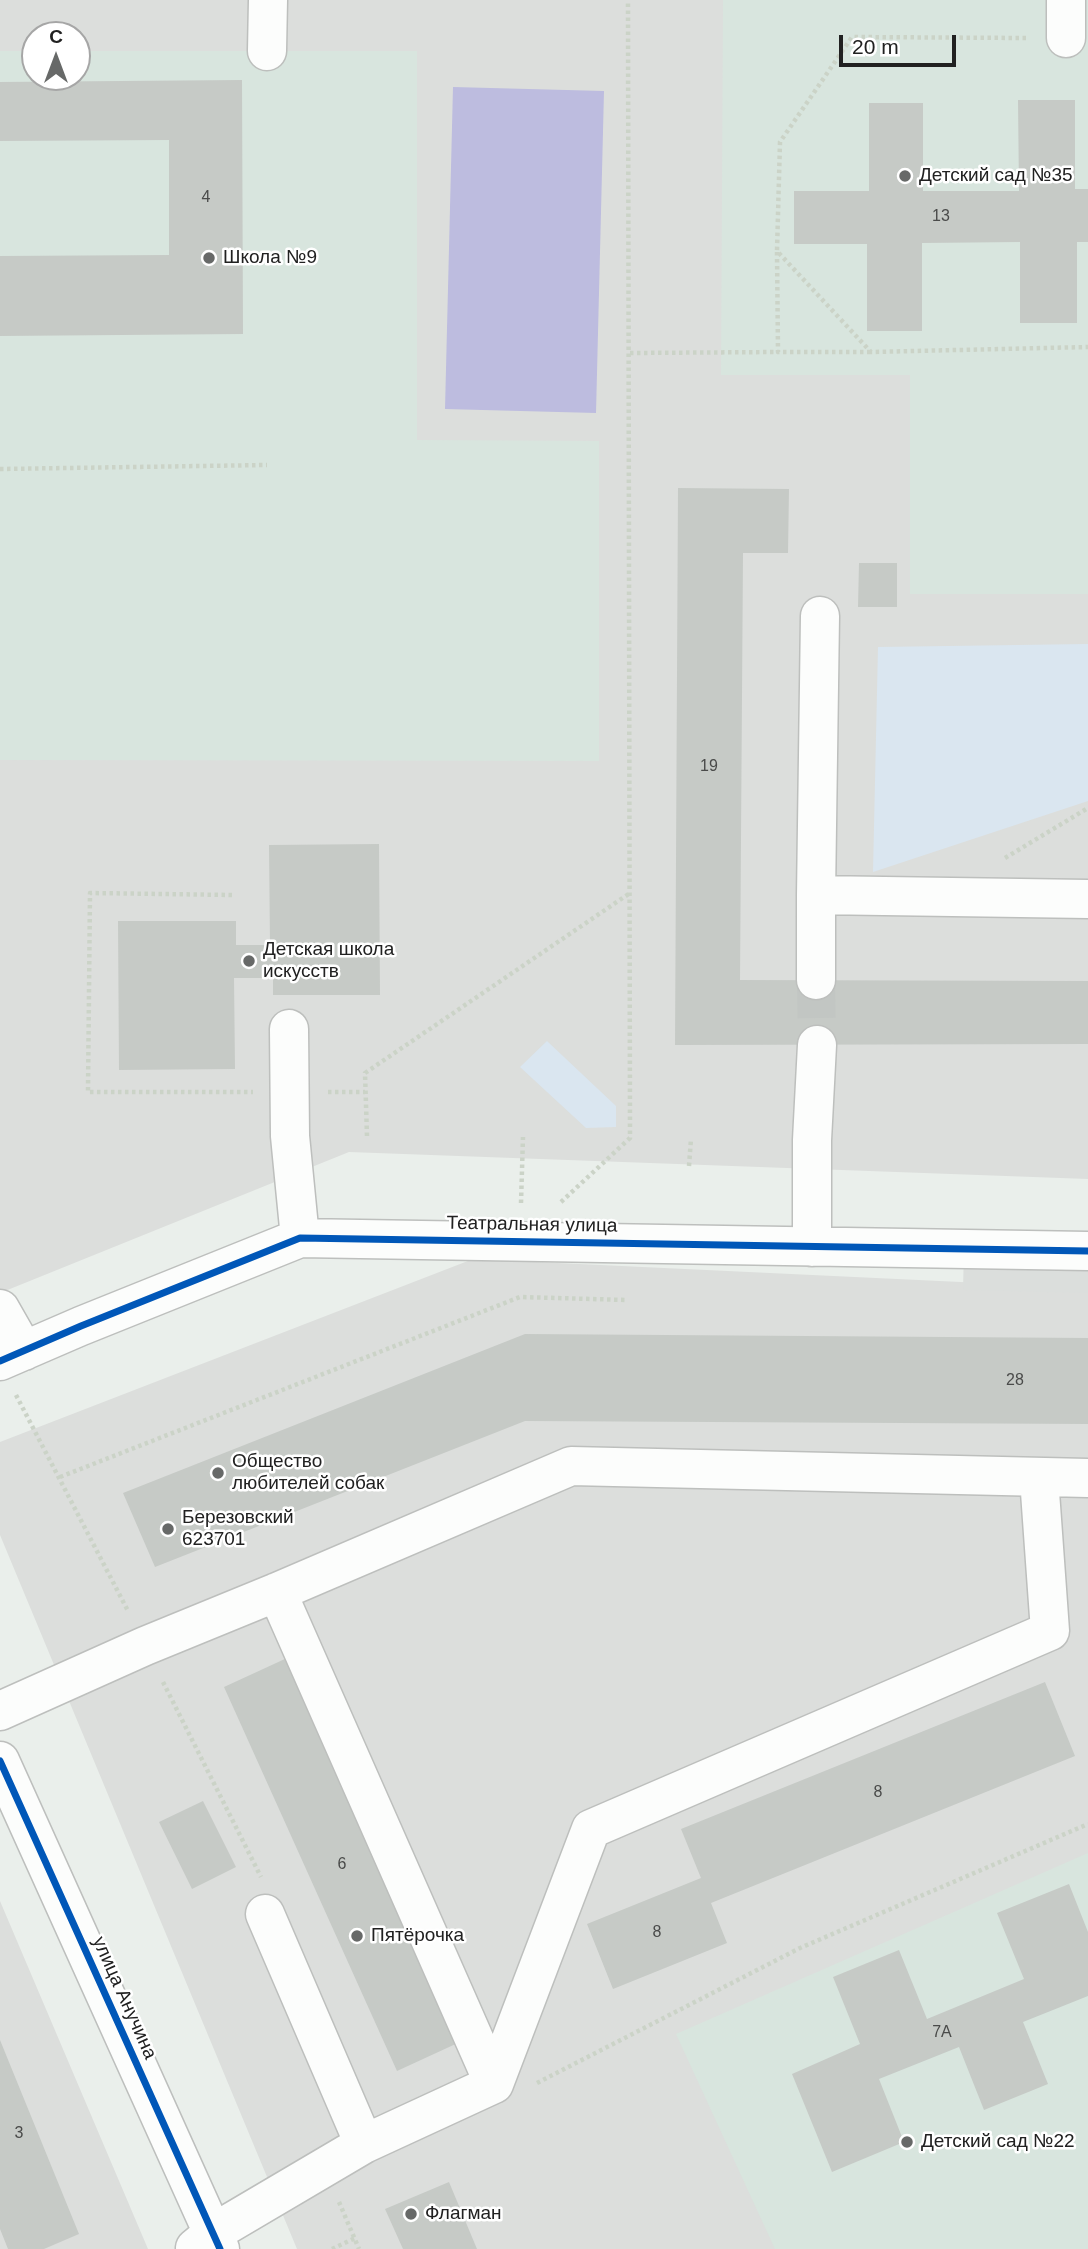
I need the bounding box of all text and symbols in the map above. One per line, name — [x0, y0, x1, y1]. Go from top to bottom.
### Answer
north arrow — [21, 21, 91, 91]
scale bar — [843, 21, 960, 65]
text: С — [49, 26, 63, 47]
text: 20 m — [852, 35, 899, 58]
place label: Детский сад №35 — [919, 165, 1073, 187]
marker: Детский сад №35 — [897, 168, 913, 184]
house number: 4 — [202, 188, 210, 208]
house number: 13 — [932, 207, 950, 227]
place label: Школа №9 — [223, 247, 317, 269]
marker: Школа №9 — [201, 250, 217, 266]
house number: 19 — [700, 757, 718, 777]
place label: Детская школа искусств — [263, 939, 394, 983]
marker: Детская школа искусств — [241, 953, 257, 969]
street label: Театральная улица — [446, 1212, 618, 1238]
house number: 28 — [1006, 1371, 1024, 1391]
place label: Общество любителей собак — [232, 1451, 384, 1495]
marker: Общество любителей собак — [210, 1465, 226, 1481]
place label: Березовский 623701 — [182, 1507, 294, 1551]
marker: Березовский 623701 — [160, 1521, 176, 1537]
house number: 8 — [874, 1783, 882, 1803]
house number: 6 — [338, 1855, 346, 1875]
house number: 8 — [653, 1923, 661, 1943]
place label: Пятёрочка — [371, 1925, 464, 1947]
marker: Пятёрочка — [349, 1928, 365, 1944]
street label: улица Анучина — [87, 1933, 161, 2063]
house number: 7А — [932, 2023, 952, 2043]
house number: 3 — [15, 2124, 23, 2144]
place label: Детский сад №22 — [921, 2131, 1075, 2153]
marker: Детский сад №22 — [899, 2134, 915, 2150]
place label: Флагман — [425, 2203, 502, 2225]
marker: Флагман — [403, 2206, 419, 2222]

